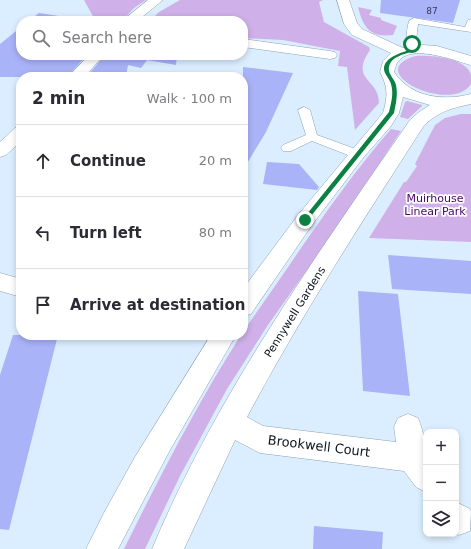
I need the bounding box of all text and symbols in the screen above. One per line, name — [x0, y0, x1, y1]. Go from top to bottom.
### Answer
house number: 87 — [426, 6, 438, 16]
search box — [16, 16, 248, 60]
icon: search — [30, 27, 52, 49]
text: Search here — [62, 29, 152, 47]
route start — [403, 35, 421, 53]
text: 2 min — [32, 88, 85, 108]
text: Walk · 100 m — [147, 91, 232, 106]
icon: ahead — [32, 150, 54, 172]
text: Continue — [70, 152, 146, 170]
text: 20 m — [199, 153, 232, 168]
park label: Muirhouse Linear Park — [404, 192, 466, 218]
route end — [296, 211, 314, 229]
icon: left — [32, 222, 54, 244]
text: Turn left — [70, 224, 142, 242]
text: 80 m — [199, 225, 232, 240]
street label: Pennywell Gardens — [262, 264, 328, 360]
icon: arrive — [32, 294, 54, 316]
text: Arrive at destination — [70, 296, 245, 314]
map controls — [423, 429, 459, 537]
button: + — [423, 429, 459, 465]
street label: Brookwell Court — [267, 432, 371, 460]
button: − — [423, 465, 459, 501]
button: layers — [423, 501, 459, 537]

